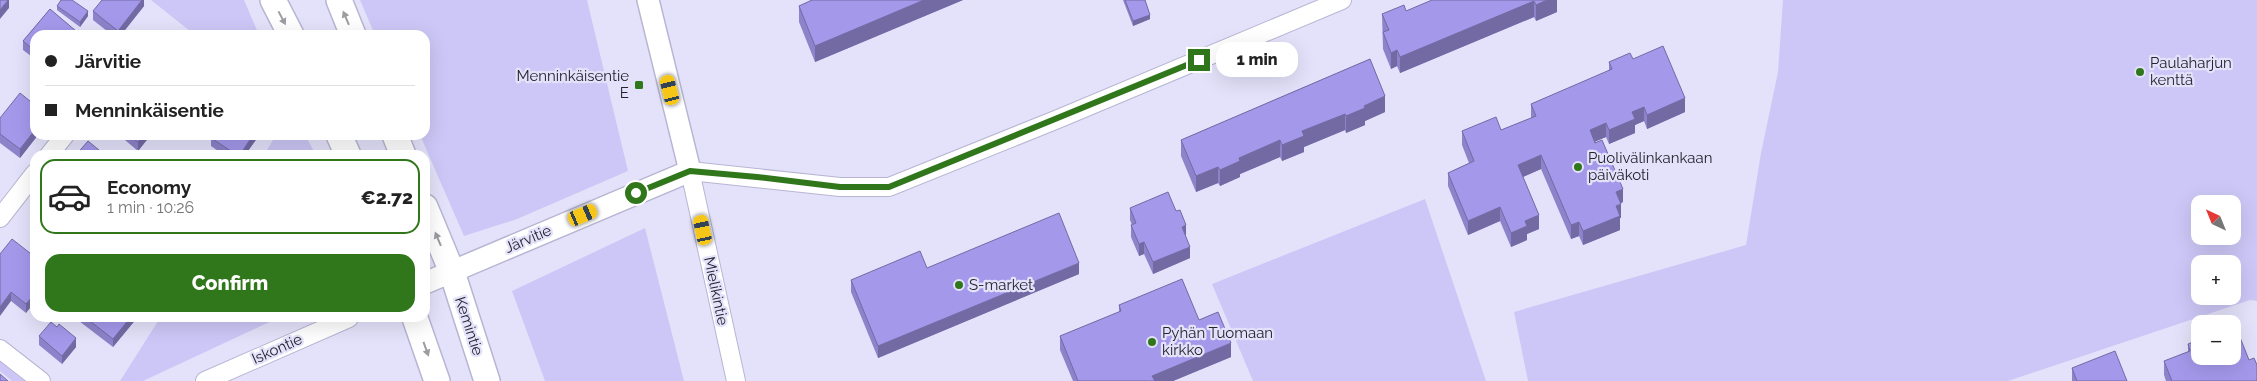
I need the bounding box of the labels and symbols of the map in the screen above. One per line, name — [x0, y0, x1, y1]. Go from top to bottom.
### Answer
one-way arrow — [278, 10, 286, 25]
one-way arrow — [342, 10, 350, 25]
callout: 1 min — [1216, 42, 1299, 78]
route end — [1188, 49, 1210, 71]
place label: Paulaharjun kenttä — [2150, 54, 2232, 89]
marker: Paulaharjun kenttä — [2134, 66, 2146, 78]
place label: Menninkäisentie E — [516, 67, 629, 102]
car — [659, 74, 680, 106]
marker: Menninkäisentie E — [633, 79, 645, 91]
place label: Puolivälinkankaan päiväkoti — [1588, 149, 1712, 184]
marker: Puolivälinkankaan päiväkoti — [1572, 161, 1584, 173]
route start — [625, 182, 647, 204]
north arrow — [2191, 195, 2241, 245]
car — [566, 202, 599, 228]
car — [692, 214, 713, 246]
street label: Järvitie — [502, 221, 554, 257]
one-way arrow — [434, 232, 442, 247]
street label: Mielikintie — [700, 255, 732, 327]
place label: S-market — [969, 276, 1033, 294]
marker: S-market — [953, 279, 965, 291]
street label: Kemintie — [451, 294, 487, 358]
place label: Pyhän Tuomaan kirkko — [1162, 324, 1273, 359]
street label: Iskontie — [249, 330, 305, 368]
marker: Pyhän Tuomaan kirkko — [1146, 336, 1158, 348]
one-way arrow — [422, 342, 430, 357]

